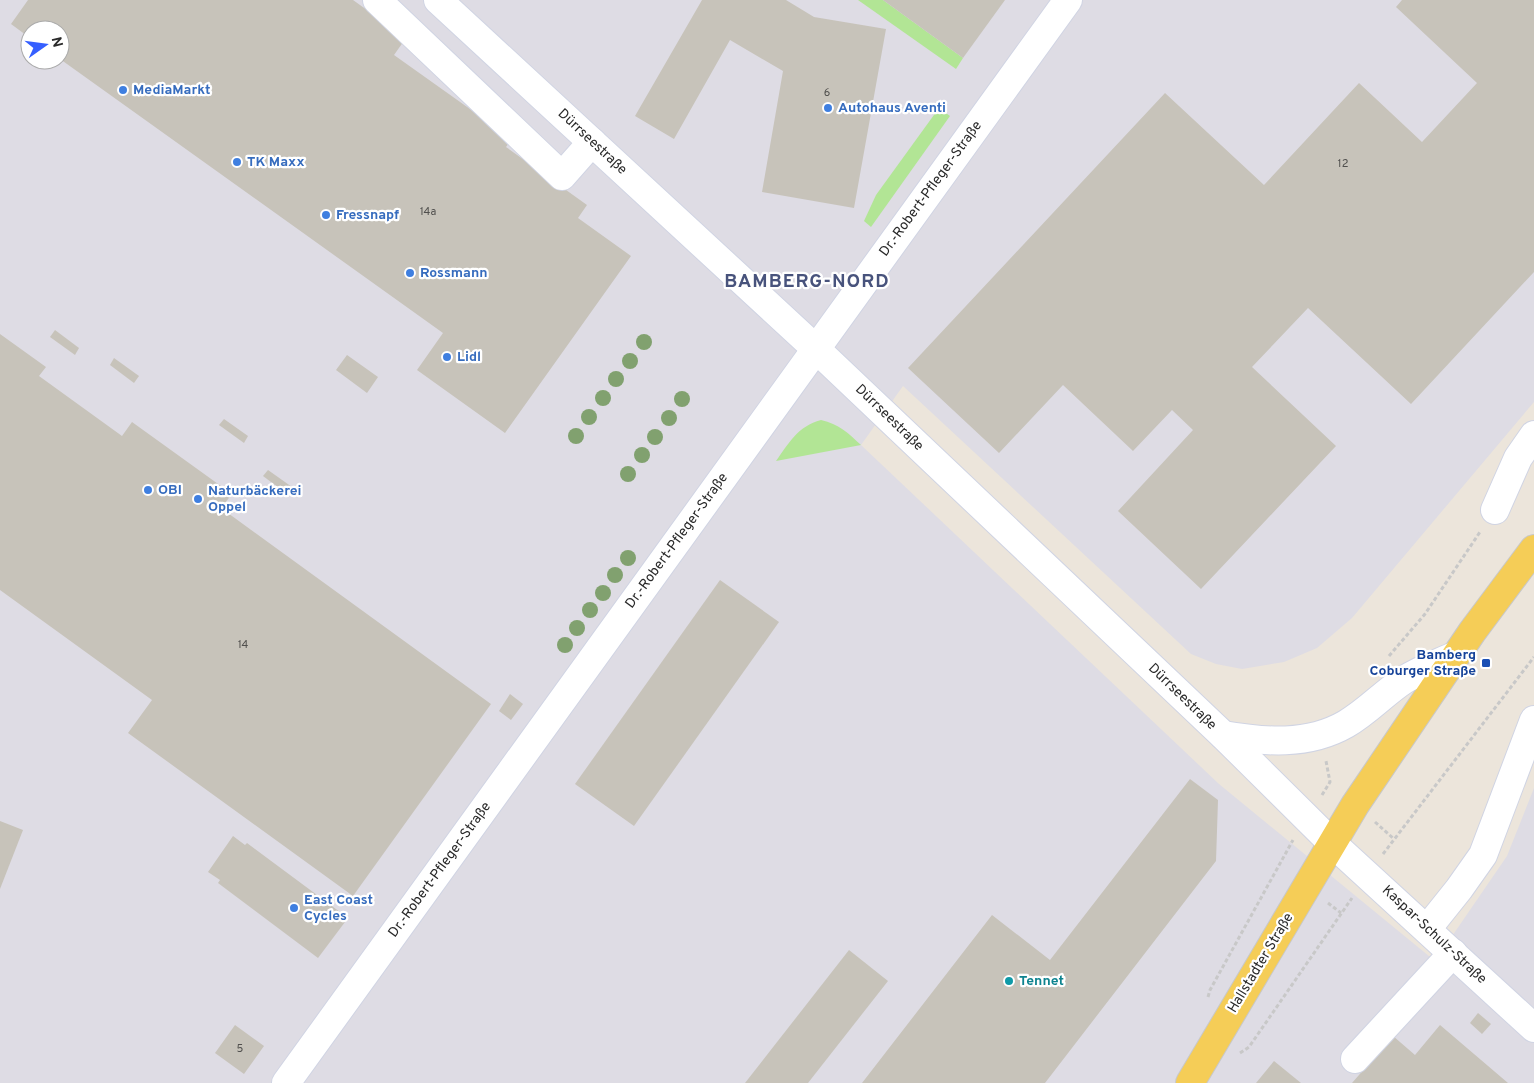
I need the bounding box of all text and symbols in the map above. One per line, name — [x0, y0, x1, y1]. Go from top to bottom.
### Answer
north arrow — [20, 20, 70, 70]
text: N — [47, 35, 66, 49]
place label: MediaMarkt — [133, 82, 210, 99]
marker: MediaMarkt — [117, 84, 129, 96]
house number: 6 — [824, 86, 830, 100]
place label: Autohaus Aventi — [838, 100, 946, 117]
marker: Autohaus Aventi — [822, 102, 834, 114]
street label: Dürrseestraße — [554, 106, 630, 178]
street label: Dr.-Robert-Pfleger-Straße — [876, 118, 986, 260]
place label: TK Maxx — [247, 154, 305, 171]
marker: TK Maxx — [231, 156, 243, 168]
house number: 12 — [1338, 157, 1348, 171]
house number: 14a — [420, 205, 436, 219]
place label: Fressnapf — [336, 207, 399, 224]
marker: Fressnapf — [320, 209, 332, 221]
place label: Rossmann — [420, 265, 488, 282]
marker: Rossmann — [404, 267, 416, 279]
district label: BAMBERG-NORD — [724, 270, 890, 294]
place label: Lidl — [457, 349, 481, 366]
marker: Lidl — [441, 351, 453, 363]
street label: Dürrseestraße — [851, 381, 927, 455]
street label: Dr.-Robert-Pfleger-Straße — [622, 470, 732, 612]
place label: OBI — [158, 482, 182, 499]
place label: Naturbäckerei Oppel — [208, 483, 301, 516]
marker: OBI — [142, 484, 154, 496]
marker: Naturbäckerei Oppel — [192, 493, 204, 505]
house number: 14 — [238, 638, 249, 652]
place label: Bamberg Coburger Straße — [1370, 647, 1476, 680]
marker: Bamberg Coburger Straße — [1480, 657, 1492, 669]
street label: Dürrseestraße — [1144, 660, 1220, 734]
street label: Dr.-Robert-Pfleger-Straße — [385, 799, 495, 941]
street label: Kaspar-Schulz-Straße — [1378, 882, 1490, 988]
place label: East Coast Cycles — [304, 892, 373, 925]
marker: East Coast Cycles — [288, 902, 300, 914]
street label: Hallstadter Straße — [1225, 910, 1297, 1016]
place label: Tennet — [1019, 973, 1064, 990]
marker: Tennet — [1003, 975, 1015, 987]
house number: 5 — [237, 1042, 244, 1056]

